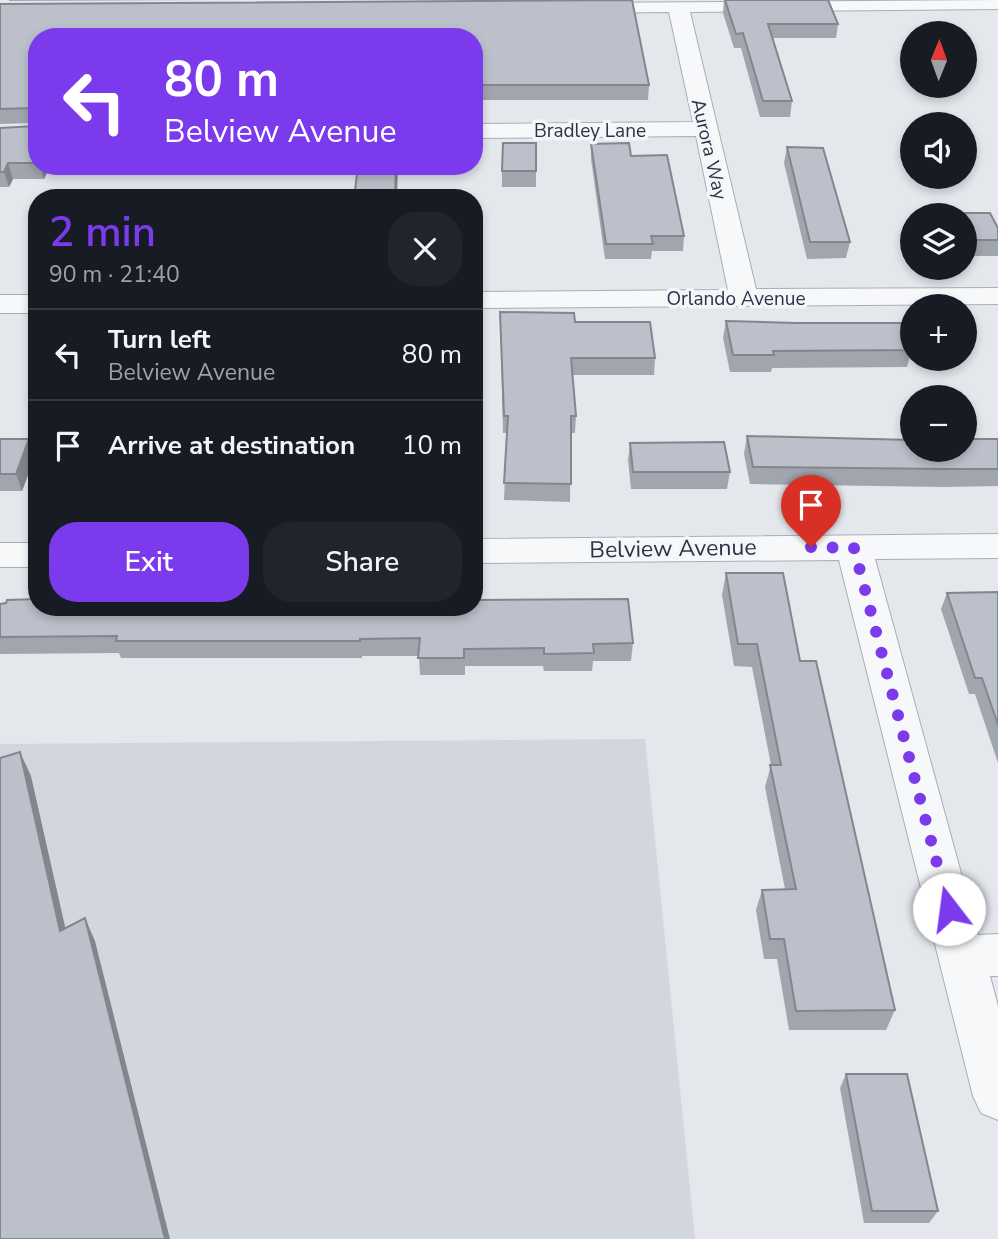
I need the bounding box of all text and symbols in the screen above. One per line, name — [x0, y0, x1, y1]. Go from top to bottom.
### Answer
north arrow — [900, 21, 976, 98]
map controls — [900, 21, 977, 462]
text: 80 m — [164, 46, 279, 113]
icon: left — [49, 56, 140, 147]
street label: Aurora Way — [685, 96, 733, 203]
text: Belview Avenue — [164, 110, 397, 153]
button: sound — [900, 112, 977, 189]
street label: Bradley Lane — [534, 118, 646, 144]
button: layers — [900, 203, 977, 280]
text: 2 min — [49, 204, 156, 261]
button: close — [388, 212, 462, 286]
text: 90 m · 21:40 — [49, 259, 180, 290]
street label: Orlando Avenue — [666, 286, 806, 312]
button: + — [900, 294, 977, 371]
text: Turn left — [108, 322, 211, 357]
icon: left — [49, 336, 87, 374]
text: 80 m — [402, 337, 462, 372]
text: Belview Avenue — [108, 357, 275, 388]
button: − — [900, 385, 977, 462]
icon: arrive — [49, 427, 87, 465]
text: Arrive at destination — [108, 428, 355, 463]
text: 10 m — [402, 428, 462, 463]
pin — [781, 475, 841, 547]
icon: arrive — [792, 486, 830, 524]
button: Exit — [49, 522, 249, 602]
button: Share — [263, 522, 462, 602]
street label: Belview Avenue — [589, 532, 757, 565]
position arrow — [912, 872, 986, 946]

